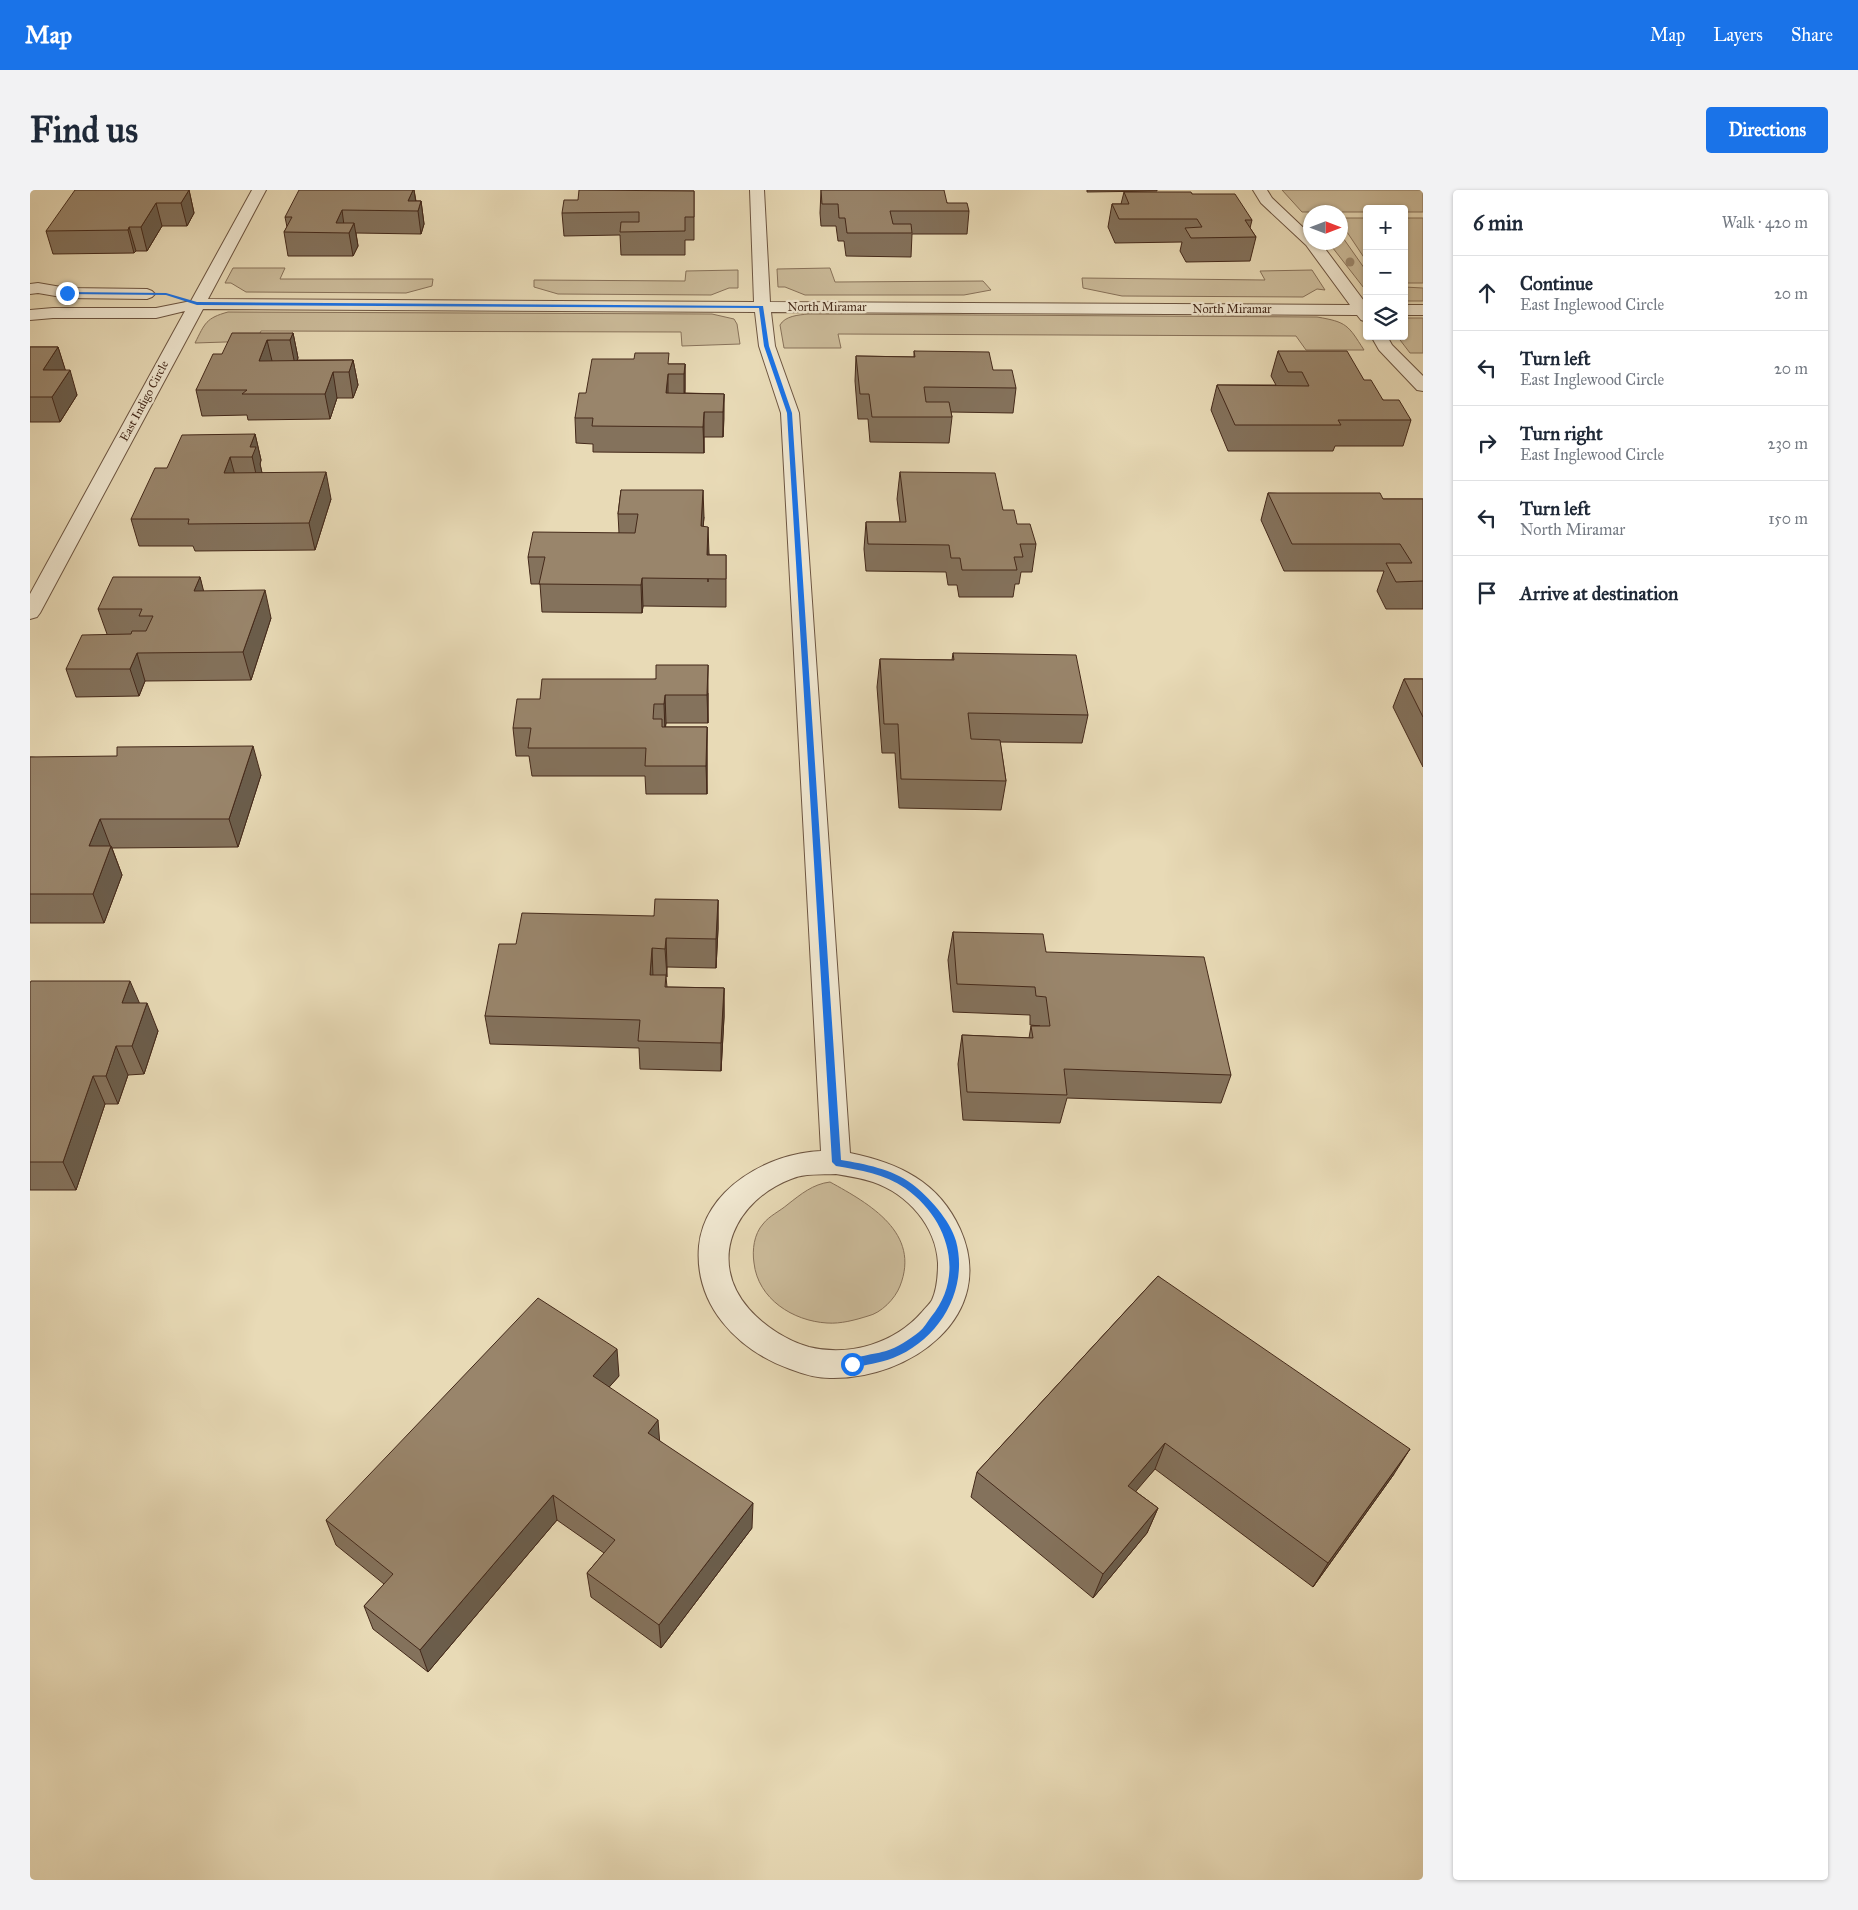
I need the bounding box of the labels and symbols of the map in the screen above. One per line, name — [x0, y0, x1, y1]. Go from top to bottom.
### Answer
north arrow — [1303, 205, 1348, 250]
route end — [56, 282, 79, 305]
street label: North Miramar — [788, 300, 867, 314]
street label: North Miramar — [1193, 302, 1272, 316]
street label: East Indigo Circle — [117, 358, 172, 444]
route start — [841, 1353, 864, 1376]

